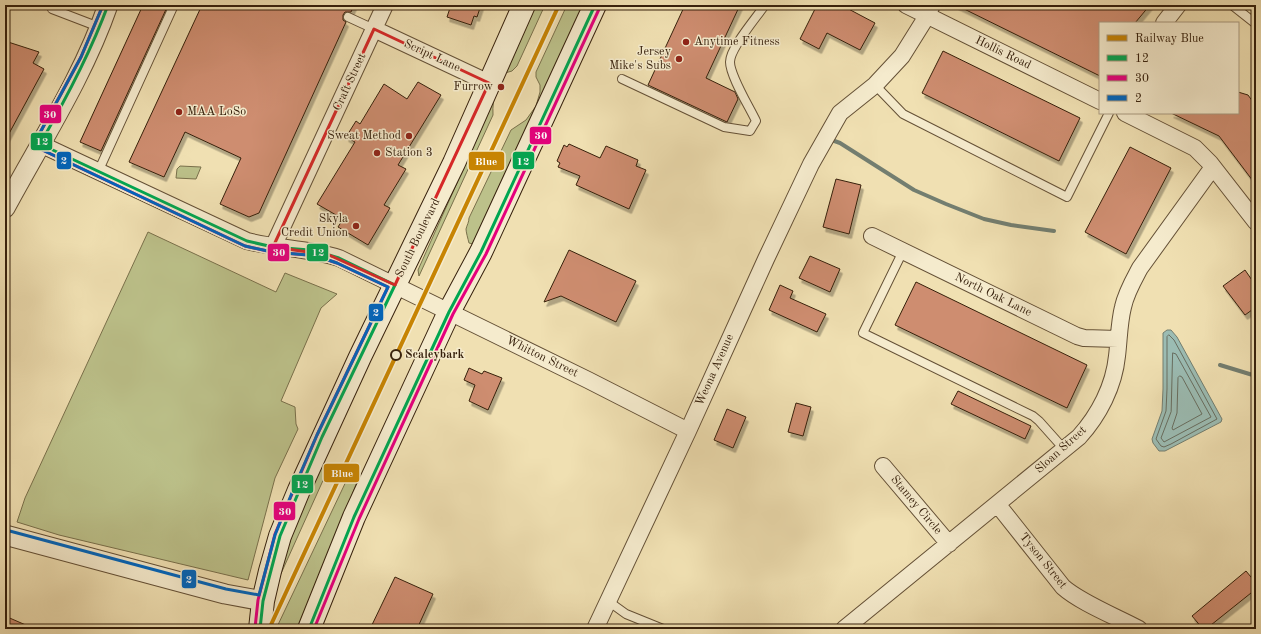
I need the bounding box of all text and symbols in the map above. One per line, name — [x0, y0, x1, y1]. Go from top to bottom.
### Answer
legend — [1099, 22, 1239, 114]
text: Railway Blue — [1135, 33, 1204, 45]
street label: Hollis Road — [973, 34, 1033, 72]
place label: Anytime Fitness — [694, 36, 780, 48]
marker: Anytime Fitness — [681, 37, 691, 47]
street label: Script Lane — [402, 38, 462, 74]
place label: Jersey Mike's Subs — [609, 46, 672, 72]
street label: Craft Street — [331, 51, 369, 113]
text: 12 — [1135, 53, 1149, 65]
marker: Jersey Mike's Subs — [674, 54, 684, 64]
text: 30 — [1135, 73, 1149, 85]
place label: Furrow — [454, 81, 494, 93]
marker: Furrow — [496, 82, 506, 92]
text: 2 — [1135, 93, 1142, 105]
line badge: 30 — [39, 104, 62, 124]
place label: MAA LoSo — [187, 106, 246, 118]
marker: MAA LoSo — [174, 107, 184, 117]
text: 30 — [44, 110, 56, 121]
line badge: 30 — [529, 126, 552, 145]
place label: Sweat Method — [327, 130, 401, 142]
marker: Sweat Method — [404, 131, 414, 141]
text: 30 — [535, 131, 547, 142]
line badge: 12 — [30, 132, 53, 151]
text: 12 — [36, 137, 48, 148]
place label: Station 3 — [385, 147, 433, 159]
marker: Station 3 — [372, 148, 382, 158]
line badge: 2 — [56, 151, 72, 170]
line badge: Blue — [468, 151, 505, 171]
line badge: 12 — [512, 151, 535, 170]
text: 2 — [61, 156, 67, 167]
text: Blue — [475, 157, 497, 168]
text: 12 — [517, 157, 529, 168]
street label: South Boulevard — [394, 197, 442, 279]
place label: Skyla Credit Union — [281, 213, 349, 239]
marker: Skyla Credit Union — [351, 221, 361, 231]
line badge: 30 — [267, 243, 290, 262]
line badge: 12 — [306, 243, 329, 262]
text: 30 — [273, 248, 285, 259]
text: 12 — [312, 248, 324, 259]
street label: North Oak Lane — [953, 271, 1034, 319]
line badge: 2 — [368, 303, 384, 322]
text: 2 — [373, 308, 379, 319]
street label: Weona Avenue — [694, 332, 736, 408]
street label: Whitton Street — [504, 334, 580, 380]
marker: Scaleybark — [390, 349, 402, 361]
place label: Scaleybark — [405, 349, 464, 361]
street label: Sloan Street — [1033, 424, 1089, 476]
line badge: Blue — [323, 463, 360, 483]
text: Blue — [331, 469, 353, 480]
street label: Stamey Circle — [888, 473, 944, 537]
line badge: 12 — [291, 474, 314, 494]
text: 12 — [296, 480, 308, 491]
line badge: 30 — [273, 501, 296, 521]
text: 30 — [279, 507, 291, 518]
street label: Tyson Street — [1017, 531, 1069, 591]
line badge: 2 — [181, 569, 197, 589]
text: 2 — [186, 575, 192, 586]

